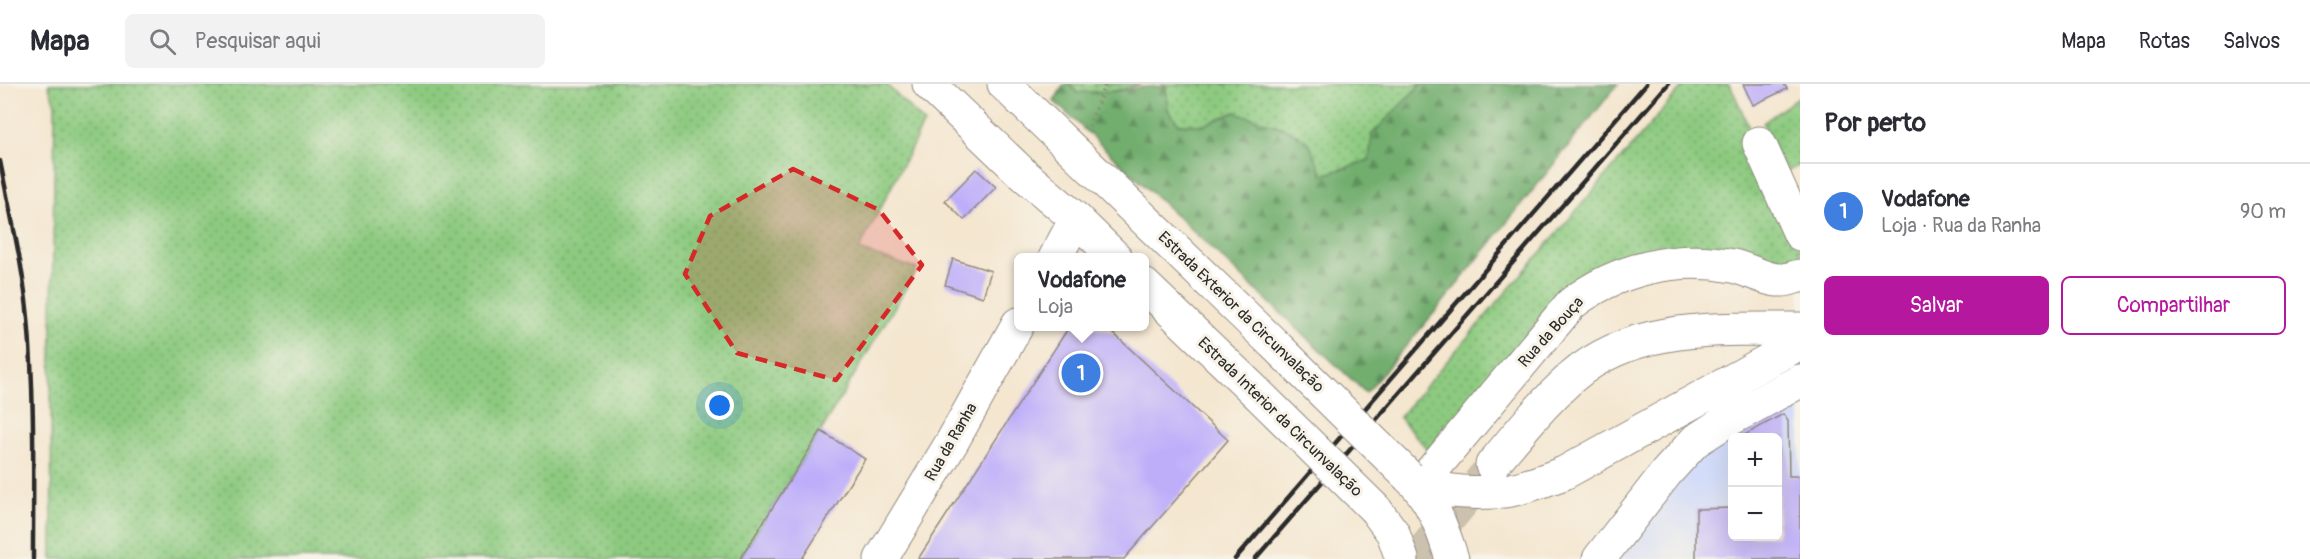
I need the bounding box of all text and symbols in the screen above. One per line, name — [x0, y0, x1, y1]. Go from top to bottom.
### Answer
search box — [125, 14, 545, 68]
text: Mapa — [30, 24, 89, 59]
icon: search — [146, 25, 179, 58]
text: Pesquisar aqui — [194, 27, 321, 55]
text: Mapa — [2061, 28, 2106, 55]
text: Rotas — [2139, 28, 2190, 55]
text: Salvos — [2223, 28, 2280, 55]
text: Por perto — [1824, 107, 1926, 139]
text: Vodafone — [1881, 185, 1970, 213]
text: 1 — [1840, 199, 1847, 224]
text: 90 m — [2240, 199, 2286, 224]
text: Loja · Rua da Ranha — [1881, 213, 2041, 238]
street label: Estrada Exterior da Circunvalação — [1154, 227, 1329, 397]
popup — [1014, 253, 1149, 331]
text: Vodafone — [1037, 266, 1126, 294]
button: Salvar — [1824, 276, 2049, 335]
button: Compartilhar — [2061, 276, 2286, 335]
street label: Rua da Bouça — [1514, 292, 1588, 372]
text: Loja — [1037, 294, 1073, 319]
street label: Estrada Interior da Circunvalação — [1193, 333, 1367, 501]
pin: 1 — [1062, 350, 1100, 396]
your location — [705, 391, 734, 420]
street label: Rua da Ranha — [921, 399, 981, 485]
map controls — [1728, 433, 1782, 541]
button: + — [1728, 433, 1782, 487]
button: − — [1728, 487, 1782, 541]

